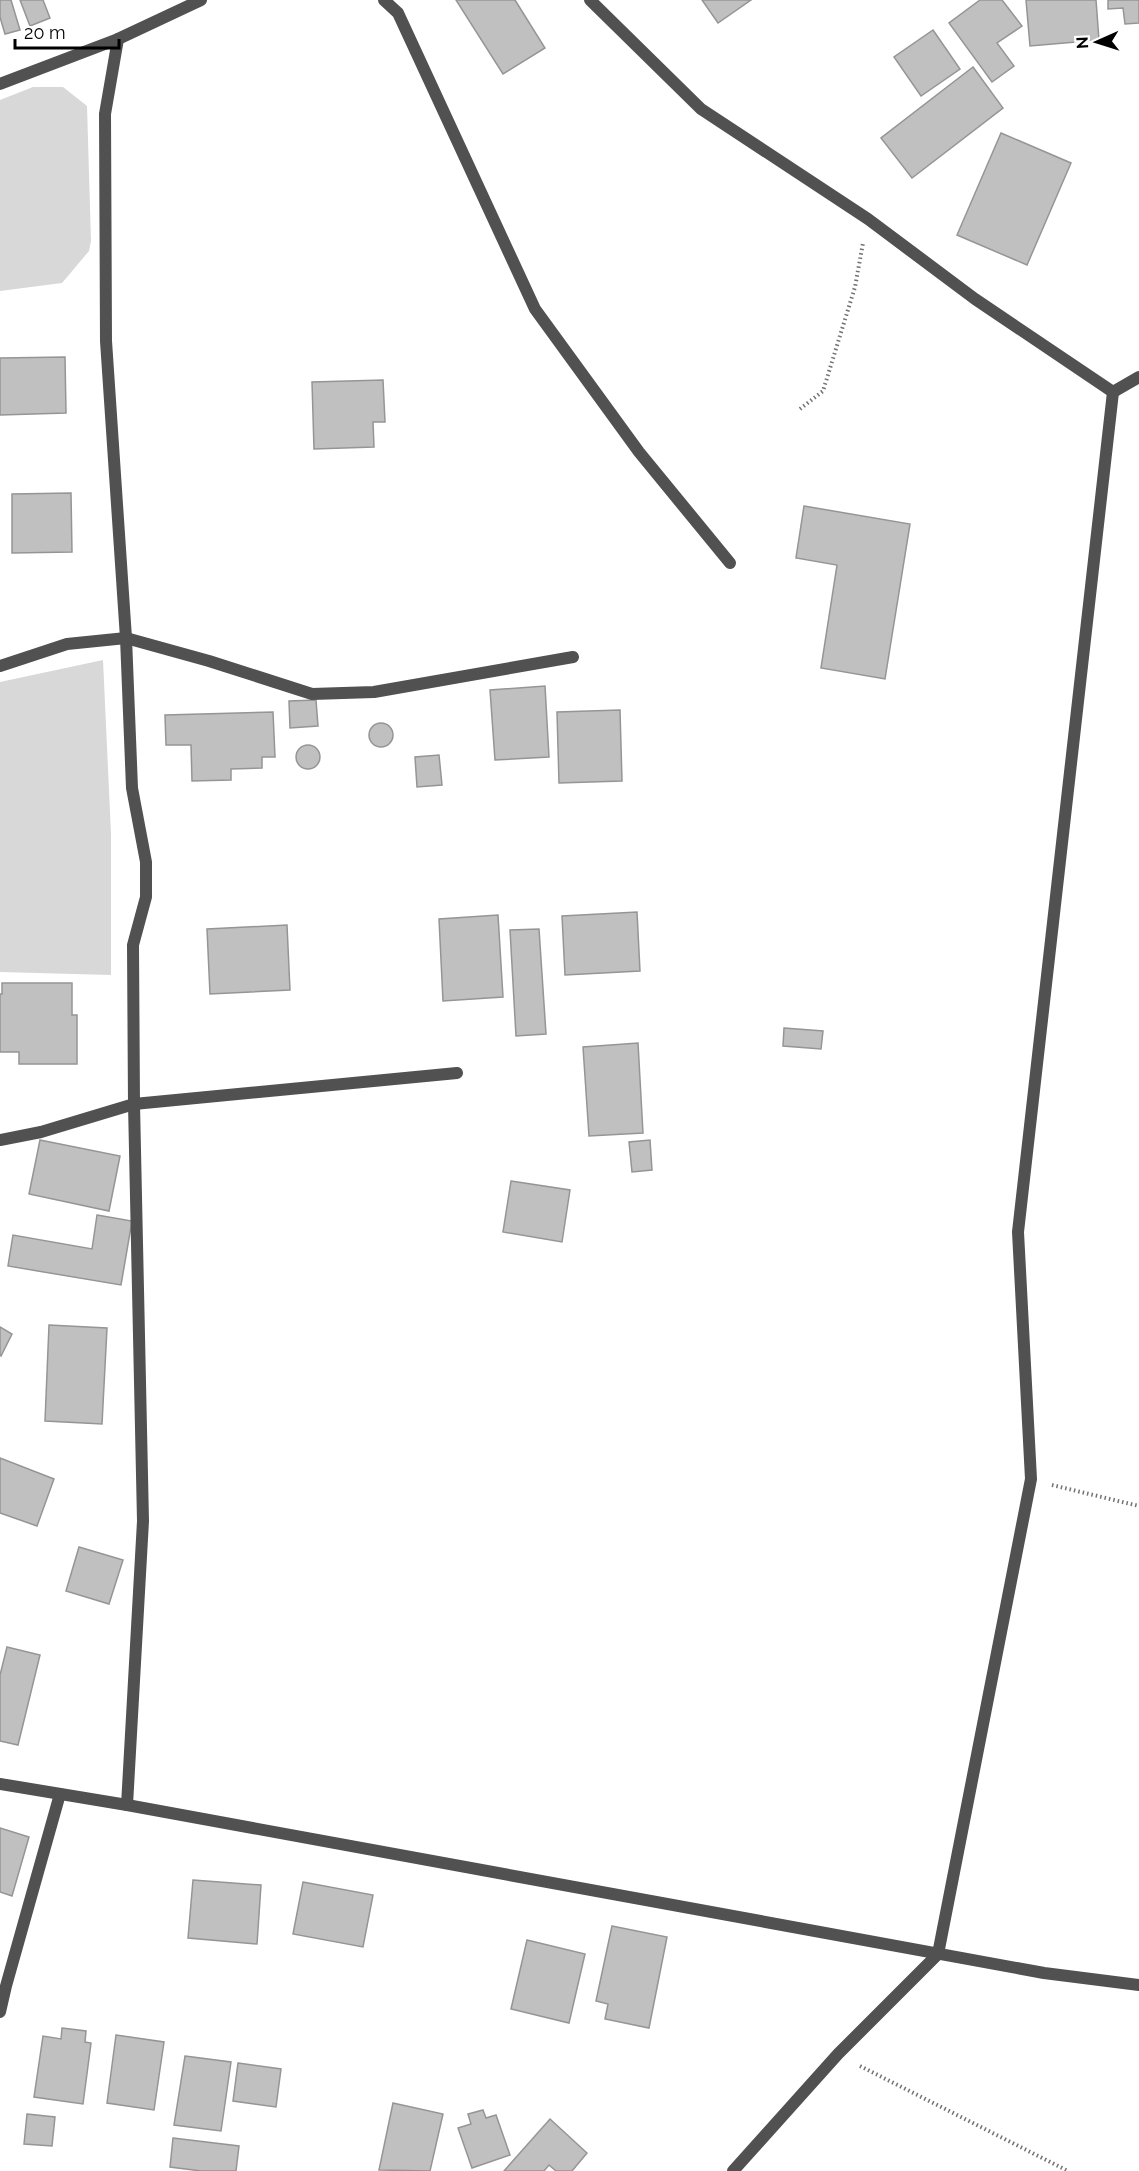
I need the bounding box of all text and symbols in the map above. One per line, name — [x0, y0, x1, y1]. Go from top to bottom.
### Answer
scale bar — [15, 12, 118, 50]
north arrow — [1067, 12, 1127, 72]
text: 20 m — [24, 22, 66, 43]
text: N — [1073, 36, 1092, 49]

